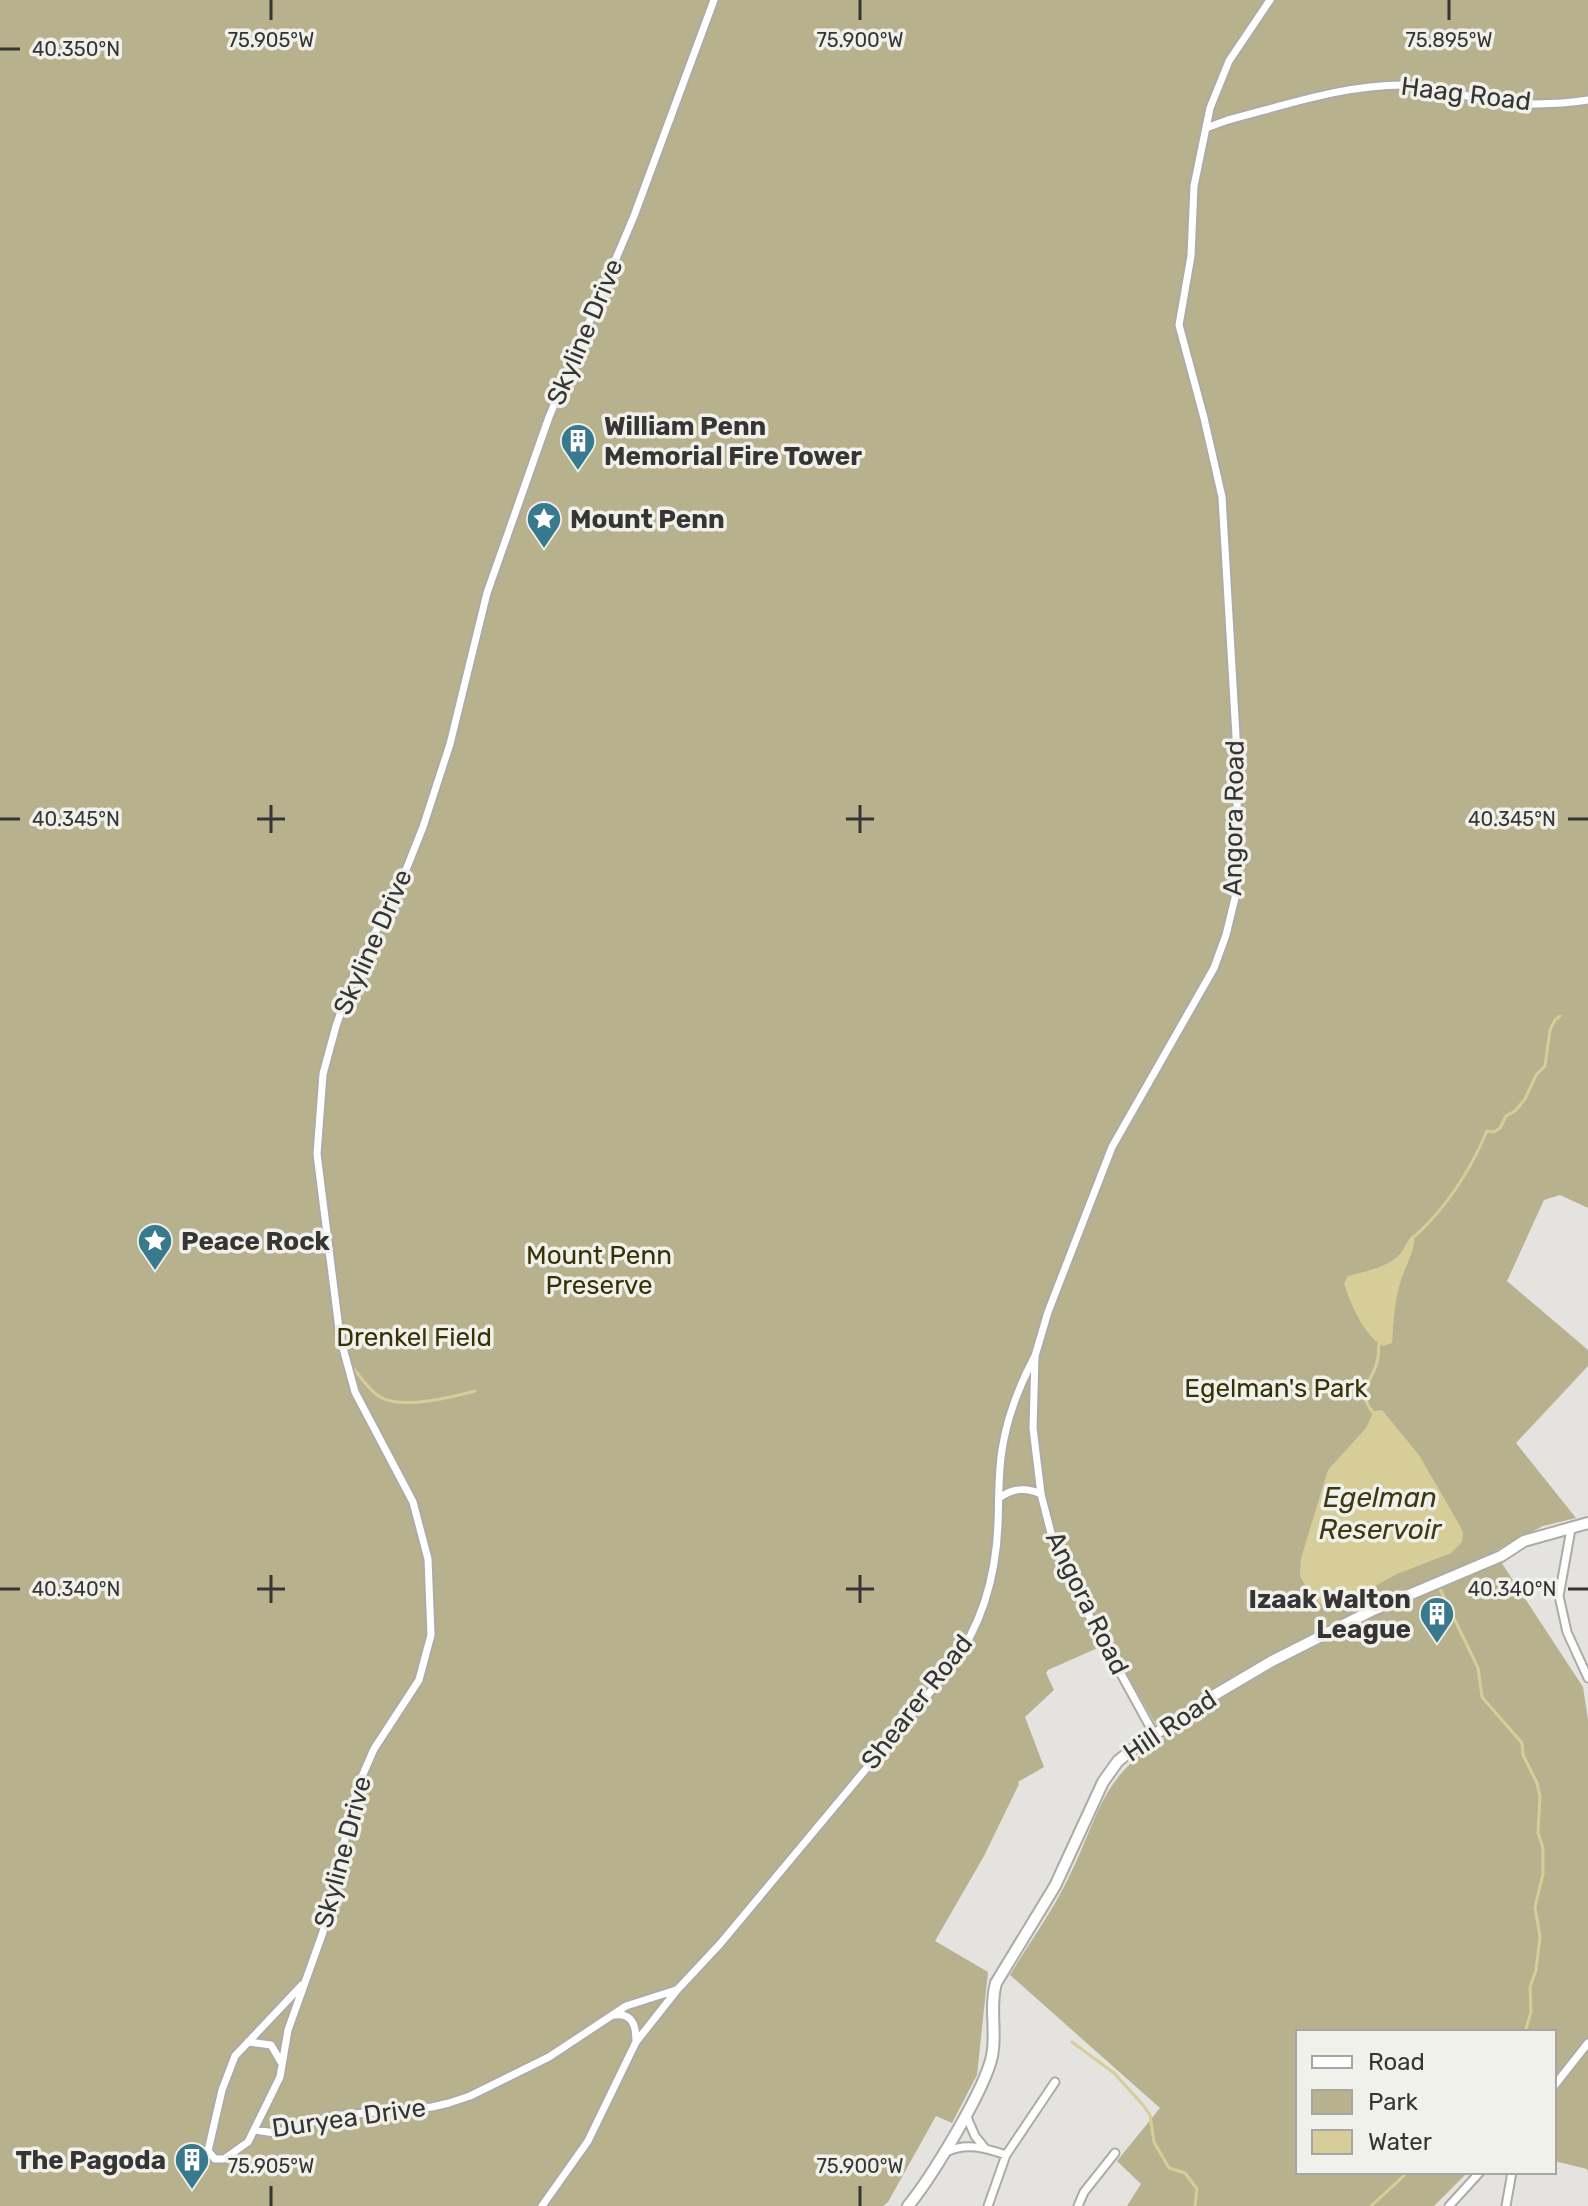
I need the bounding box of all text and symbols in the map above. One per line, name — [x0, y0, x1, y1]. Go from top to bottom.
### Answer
text: 75.905°W — [228, 28, 314, 52]
text: 75.900°W — [816, 28, 904, 52]
text: 75.895°W — [1405, 28, 1493, 52]
text: 40.350°N — [32, 37, 120, 61]
street label: Haag Road — [1399, 71, 1533, 117]
street label: Skyline Drive — [540, 254, 630, 410]
place label: William Penn Memorial Fire Tower — [604, 411, 862, 472]
building icon: William Penn Memorial Fire Tower — [559, 422, 597, 472]
place icon: Mount Penn — [525, 500, 563, 550]
place label: Mount Penn — [570, 504, 725, 535]
street label: Angora Road — [1217, 740, 1251, 896]
text: 40.345°N — [32, 807, 120, 831]
text: 40.345°N — [1468, 807, 1556, 831]
street label: Skyline Drive — [327, 865, 419, 1019]
place icon: Peace Rock — [136, 1222, 174, 1272]
place label: Peace Rock — [181, 1226, 331, 1257]
park label: Mount Penn Preserve — [526, 1240, 672, 1301]
park label: Drenkel Field — [336, 1322, 492, 1353]
park label: Egelman's Park — [1184, 1373, 1368, 1404]
water label: Egelman Reservoir — [1319, 1481, 1443, 1546]
street label: Angora Road — [1039, 1526, 1135, 1680]
text: 40.340°N — [32, 1577, 120, 1601]
text: 40.340°N — [1468, 1577, 1556, 1601]
place label: Izaak Walton League — [1248, 1584, 1411, 1645]
building icon: Izaak Walton League — [1418, 1595, 1456, 1645]
street label: Shearer Road — [855, 1628, 979, 1776]
street label: Hill Road — [1118, 1684, 1222, 1768]
street label: Skyline Drive — [308, 1773, 378, 1931]
legend — [1296, 2030, 1556, 2174]
text: Road — [1368, 2048, 1425, 2076]
text: Park — [1368, 2088, 1419, 2116]
street label: Duryea Drive — [270, 2092, 428, 2144]
text: Water — [1368, 2128, 1432, 2156]
building icon: The Pagoda — [173, 2141, 211, 2191]
place label: The Pagoda — [15, 2145, 166, 2176]
text: 75.905°W — [228, 2154, 314, 2178]
text: 75.900°W — [816, 2154, 904, 2178]

